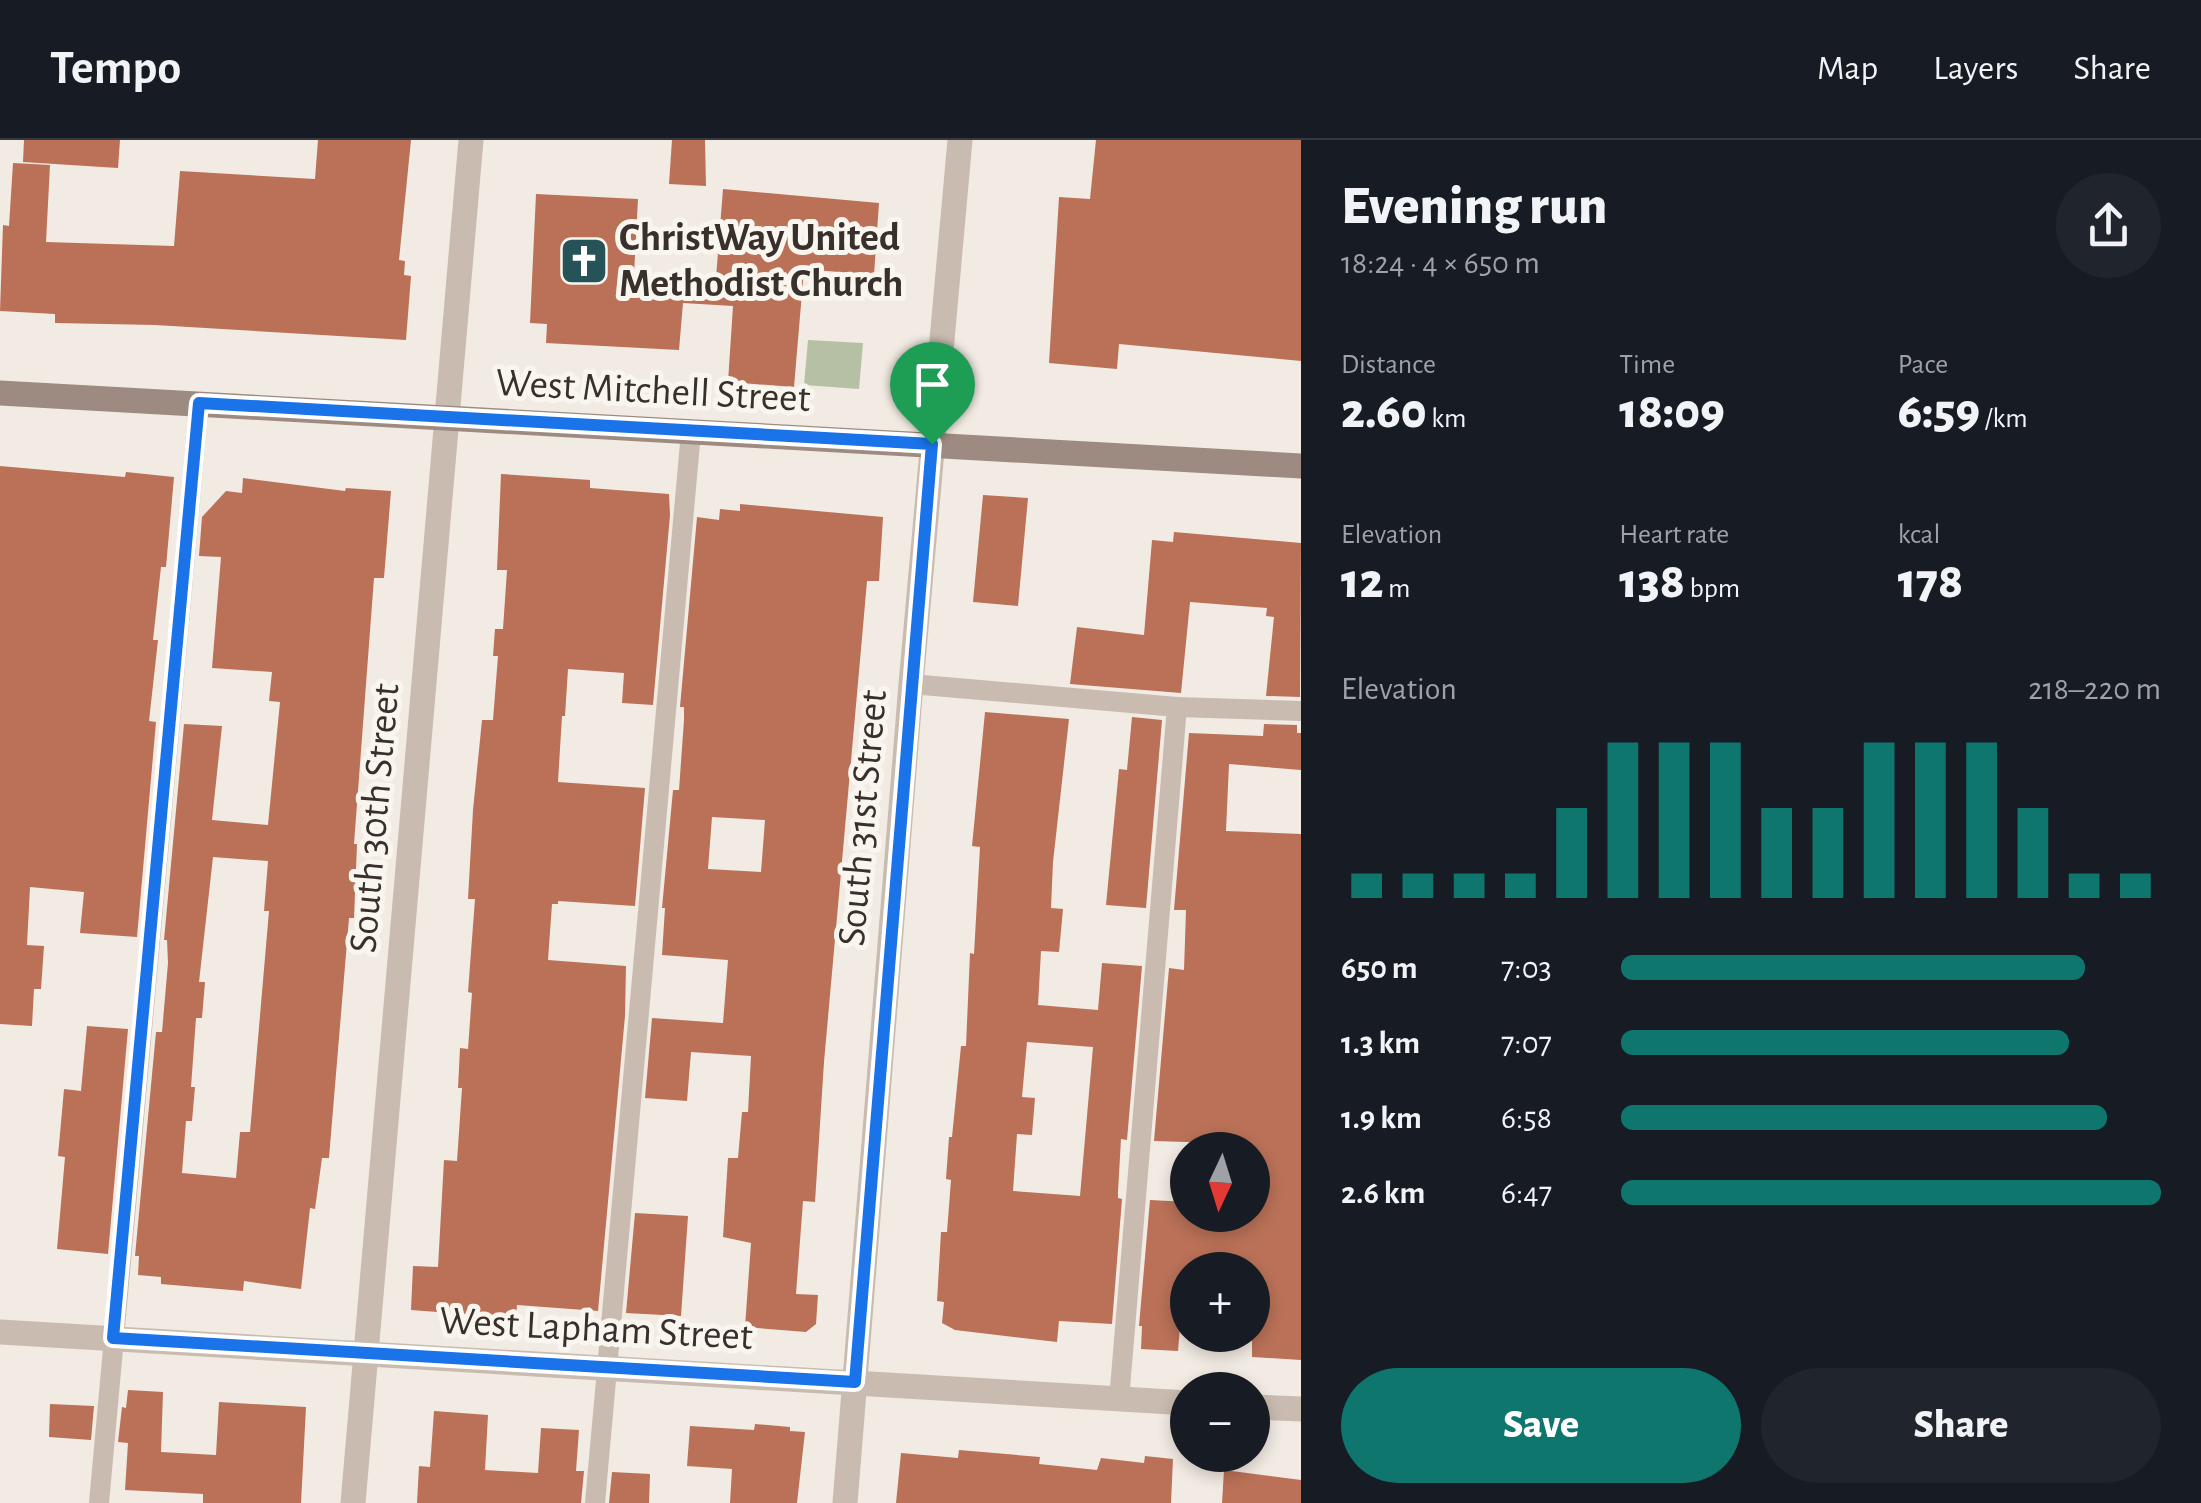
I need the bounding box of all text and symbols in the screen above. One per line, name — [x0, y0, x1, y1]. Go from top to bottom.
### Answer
text: Tempo — [50, 45, 181, 93]
text: Map — [1817, 51, 1878, 86]
text: Layers — [1933, 51, 2018, 86]
text: Share — [2073, 51, 2151, 86]
button: share — [2056, 173, 2161, 278]
text: Evening run — [1341, 179, 1607, 234]
place label: ChristWay United Methodist Church — [619, 218, 903, 304]
church icon: ChristWay United Methodist Church — [558, 235, 610, 287]
text: 18:24 · 4 × 650 m — [1341, 247, 1540, 279]
pin — [890, 342, 975, 445]
text: Distance — [1341, 351, 1436, 379]
text: Time — [1619, 351, 1675, 379]
text: Pace — [1898, 351, 1948, 379]
icon: arrive — [905, 357, 960, 412]
street label: West Mitchell Street — [495, 363, 812, 419]
text: 2.60 — [1341, 387, 1427, 437]
text: 18:09 — [1619, 387, 1725, 437]
text: 6:59 — [1898, 387, 1980, 437]
text: km — [1427, 405, 1467, 433]
text: /km — [1980, 405, 2028, 433]
text: Elevation — [1341, 521, 1442, 549]
text: Heart rate — [1619, 521, 1729, 549]
text: kcal — [1898, 521, 1940, 549]
text: 12 — [1341, 557, 1383, 607]
text: 138 — [1619, 557, 1685, 607]
text: 178 — [1898, 557, 1963, 607]
text: m — [1383, 575, 1410, 603]
text: bpm — [1685, 575, 1740, 603]
text: Elevation — [1341, 673, 1457, 705]
text: 218–220 m — [2028, 673, 2161, 705]
street label: South 30th Street — [343, 681, 407, 954]
street label: South 31st Street — [832, 688, 894, 948]
text: 650 m — [1341, 952, 1418, 984]
text: 7:03 — [1501, 952, 1552, 984]
text: 1.3 km — [1341, 1027, 1420, 1059]
text: 7:07 — [1501, 1027, 1552, 1059]
text: 1.9 km — [1341, 1102, 1422, 1134]
text: 6:58 — [1501, 1102, 1552, 1134]
north arrow — [1170, 1132, 1270, 1232]
map controls — [1170, 1132, 1270, 1472]
text: 2.6 km — [1341, 1177, 1425, 1209]
text: 6:47 — [1501, 1177, 1552, 1209]
button: + — [1170, 1252, 1270, 1352]
street label: West Lapham Street — [438, 1301, 754, 1357]
button: Save — [1341, 1368, 1741, 1483]
button: Share — [1761, 1368, 2161, 1483]
button: − — [1170, 1372, 1270, 1472]

